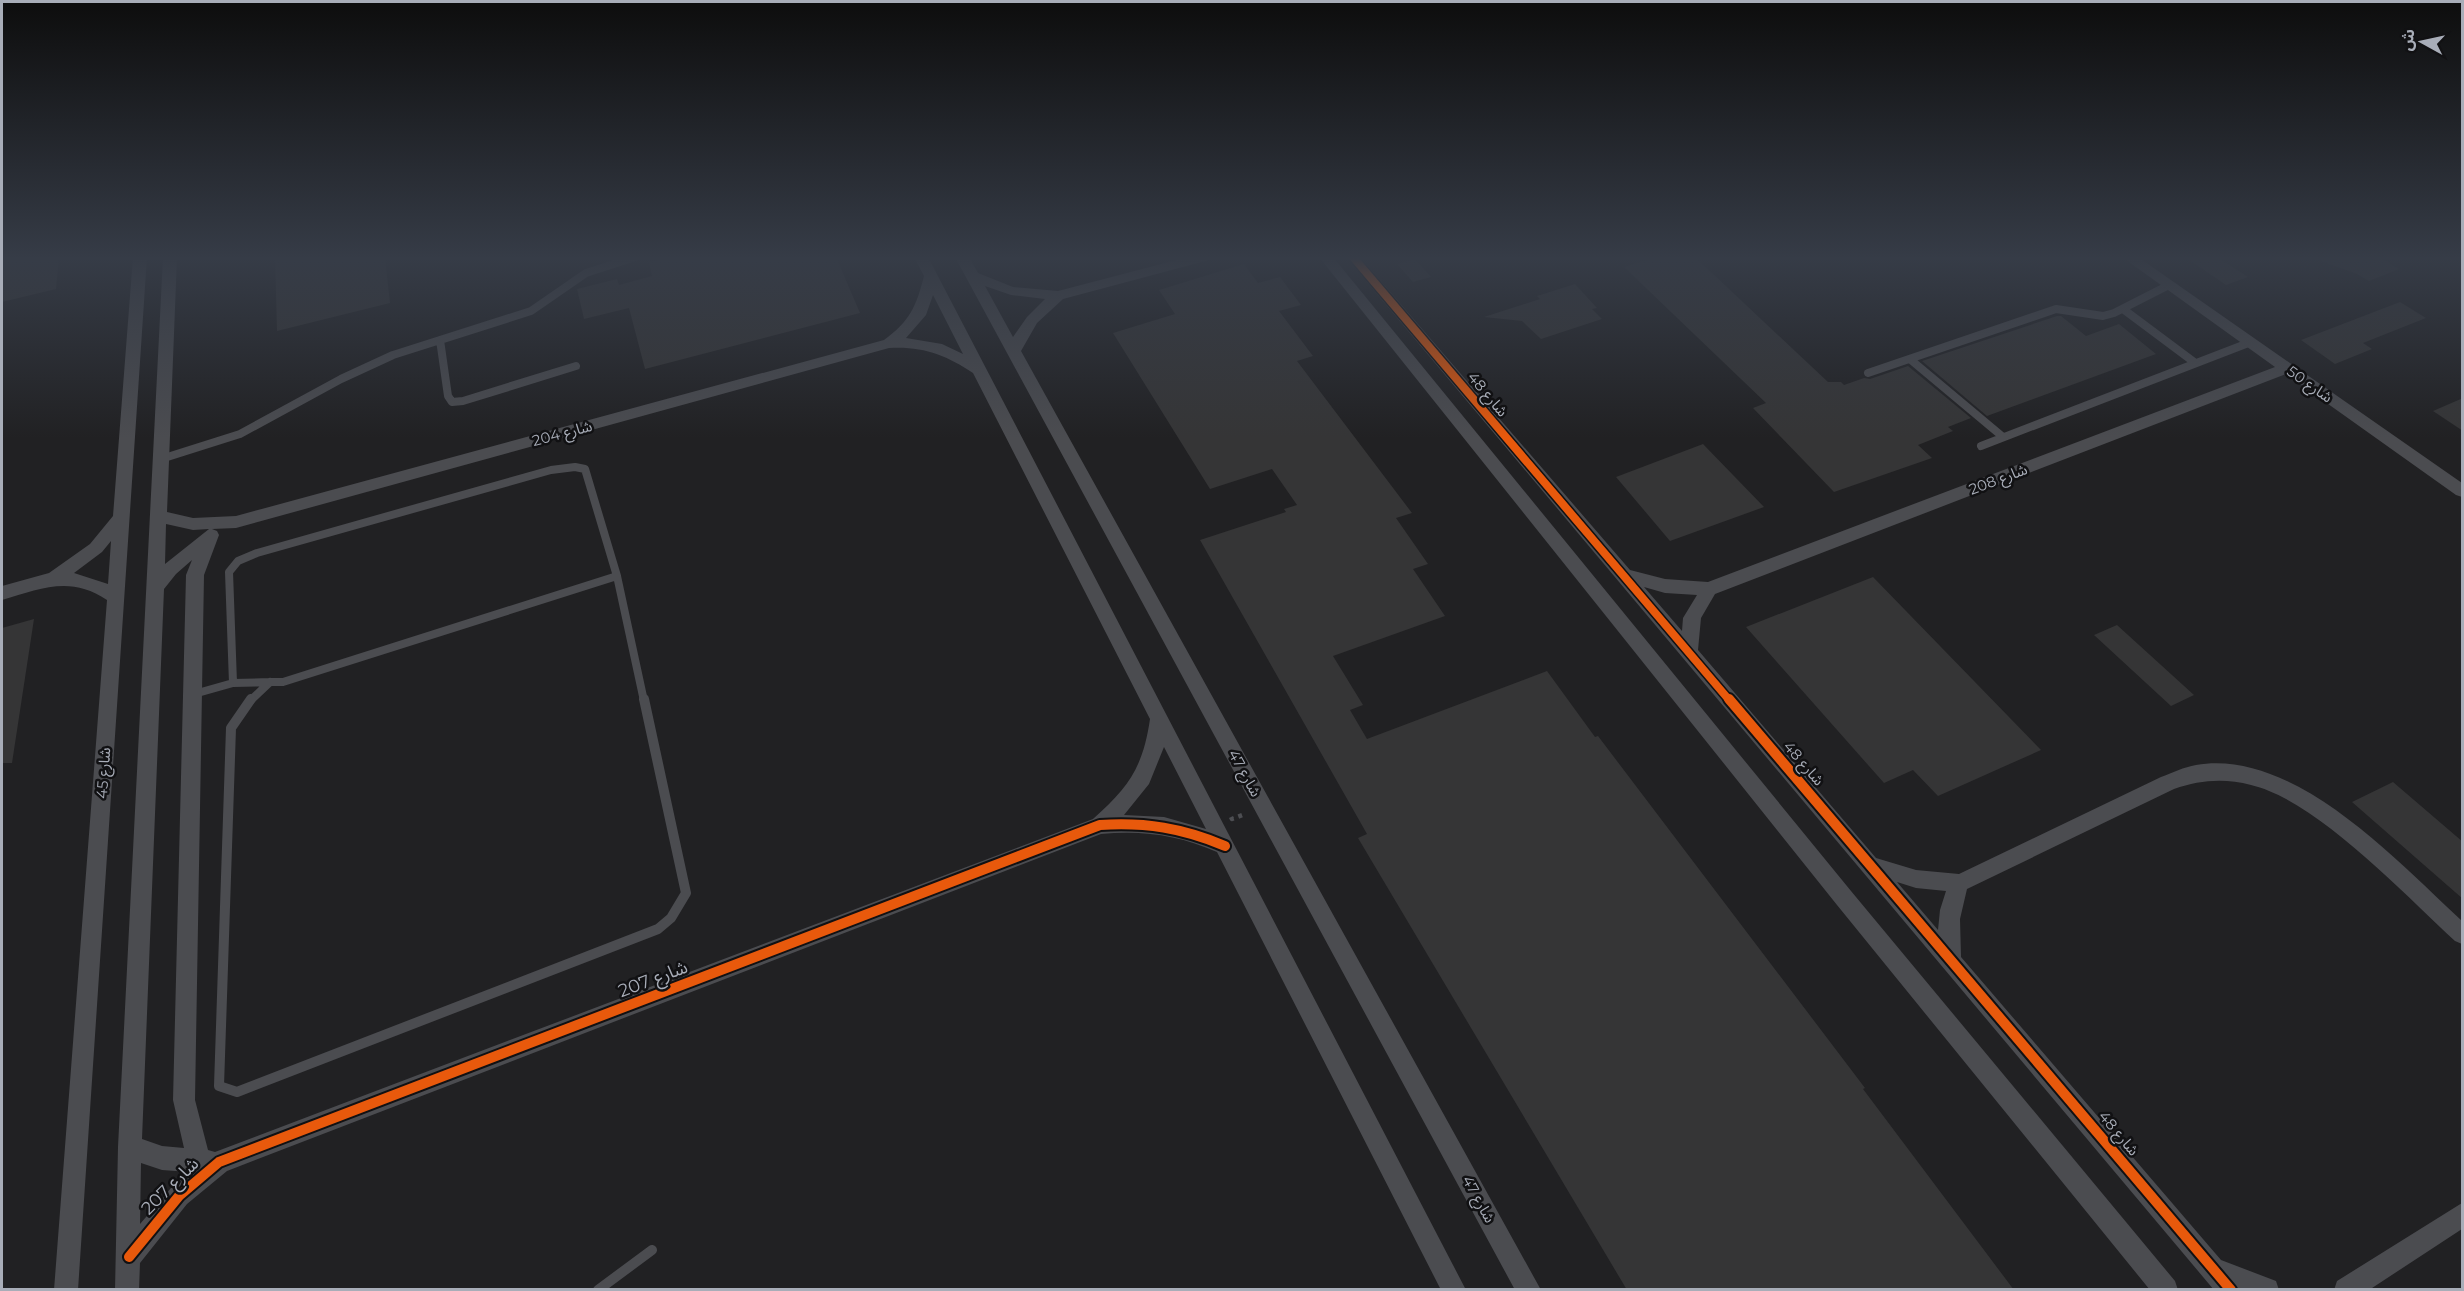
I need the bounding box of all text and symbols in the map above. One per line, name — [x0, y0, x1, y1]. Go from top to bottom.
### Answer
north arrow — [2392, 12, 2452, 72]
text: ش — [2397, 28, 2419, 52]
street label: شارع 50 — [2282, 361, 2337, 409]
street label: شارع 48 — [1461, 368, 1512, 422]
street label: شارع 204 — [530, 416, 595, 453]
street label: شارع 208 — [1966, 459, 2031, 502]
street label: شارع 48 — [1777, 737, 1829, 791]
street label: شارع 45 — [92, 746, 117, 800]
street label: شارع 47 — [1222, 746, 1266, 802]
street label: شارع 207 — [615, 956, 692, 1005]
street label: شارع 48 — [2092, 1107, 2143, 1161]
street label: شارع 207 — [137, 1153, 205, 1221]
street label: شارع 47 — [1456, 1172, 1500, 1228]

